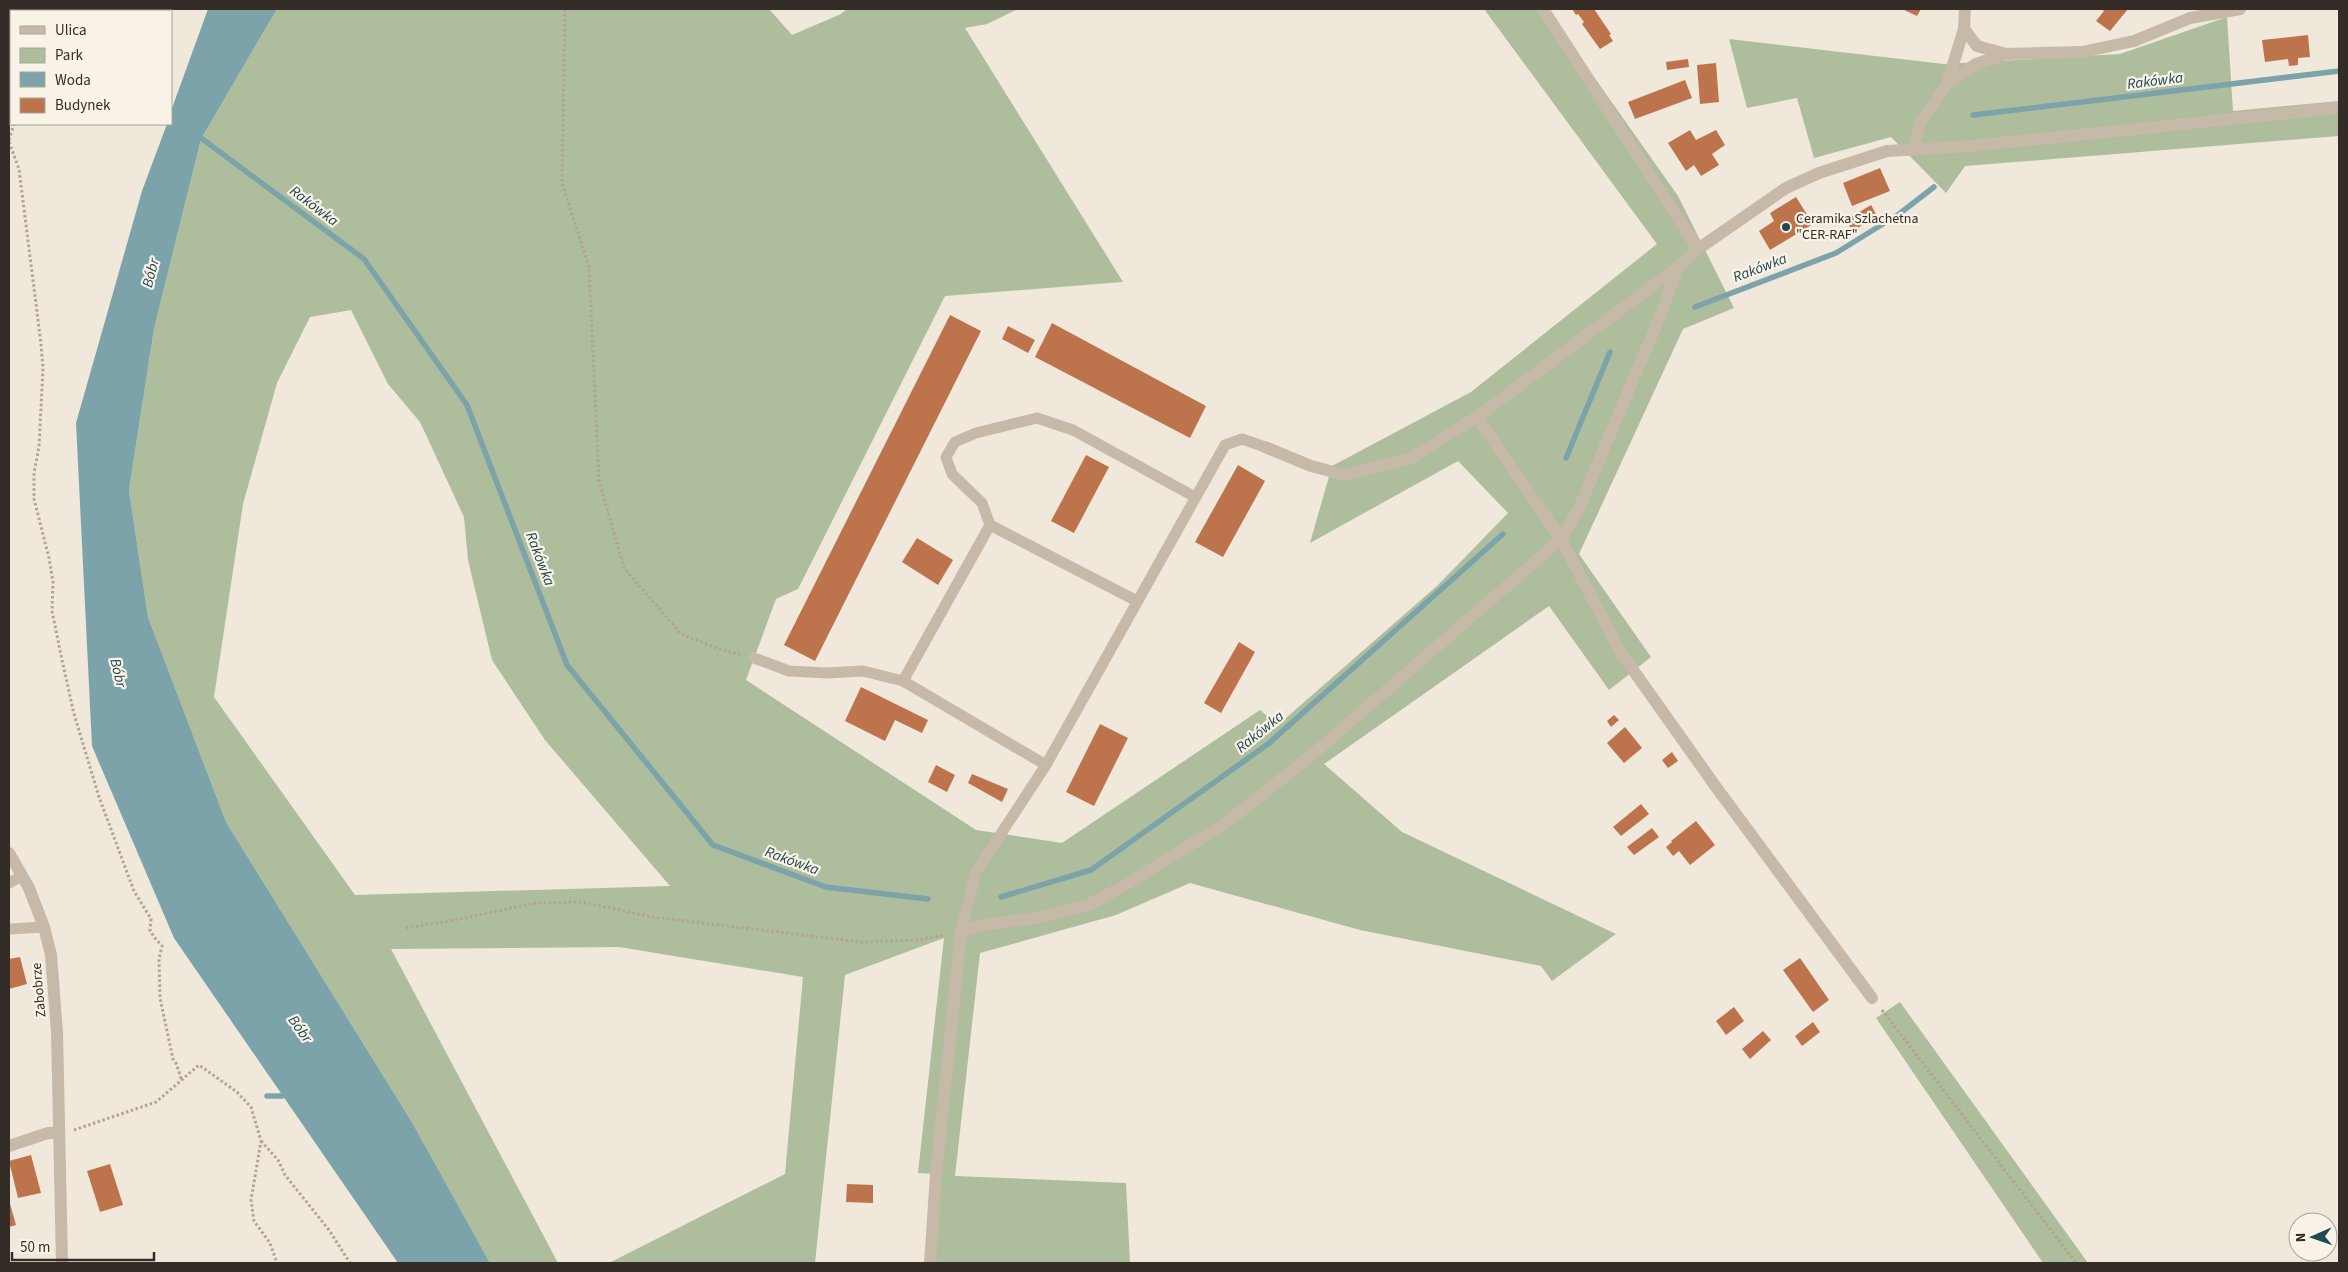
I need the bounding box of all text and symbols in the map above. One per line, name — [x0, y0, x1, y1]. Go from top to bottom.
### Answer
legend — [10, 10, 172, 125]
text: Ulica — [55, 20, 86, 41]
text: Park — [55, 45, 84, 66]
water label: Rakówka — [2126, 67, 2184, 95]
text: Woda — [55, 70, 91, 91]
text: Budynek — [55, 95, 111, 116]
water label: Rakówka — [285, 181, 343, 231]
place label: Ceramika Szlachetna "CER-RAF" — [1796, 209, 1919, 245]
marker: Ceramika Szlachetna "CER-RAF" — [1780, 221, 1792, 233]
water label: Rakówka — [1730, 248, 1790, 288]
water label: Bóbr — [137, 255, 165, 290]
water label: Rakówka — [520, 529, 560, 589]
water label: Bóbr — [104, 656, 132, 691]
water label: Rakówka — [1232, 706, 1288, 758]
water label: Rakówka — [762, 842, 822, 880]
street label: Zabobrze — [27, 962, 51, 1018]
water label: Bóbr — [283, 1011, 318, 1048]
north arrow — [2288, 1212, 2338, 1262]
scale bar — [12, 1230, 155, 1262]
text: N — [2291, 1232, 2311, 1242]
text: 50 m — [20, 1237, 50, 1258]

